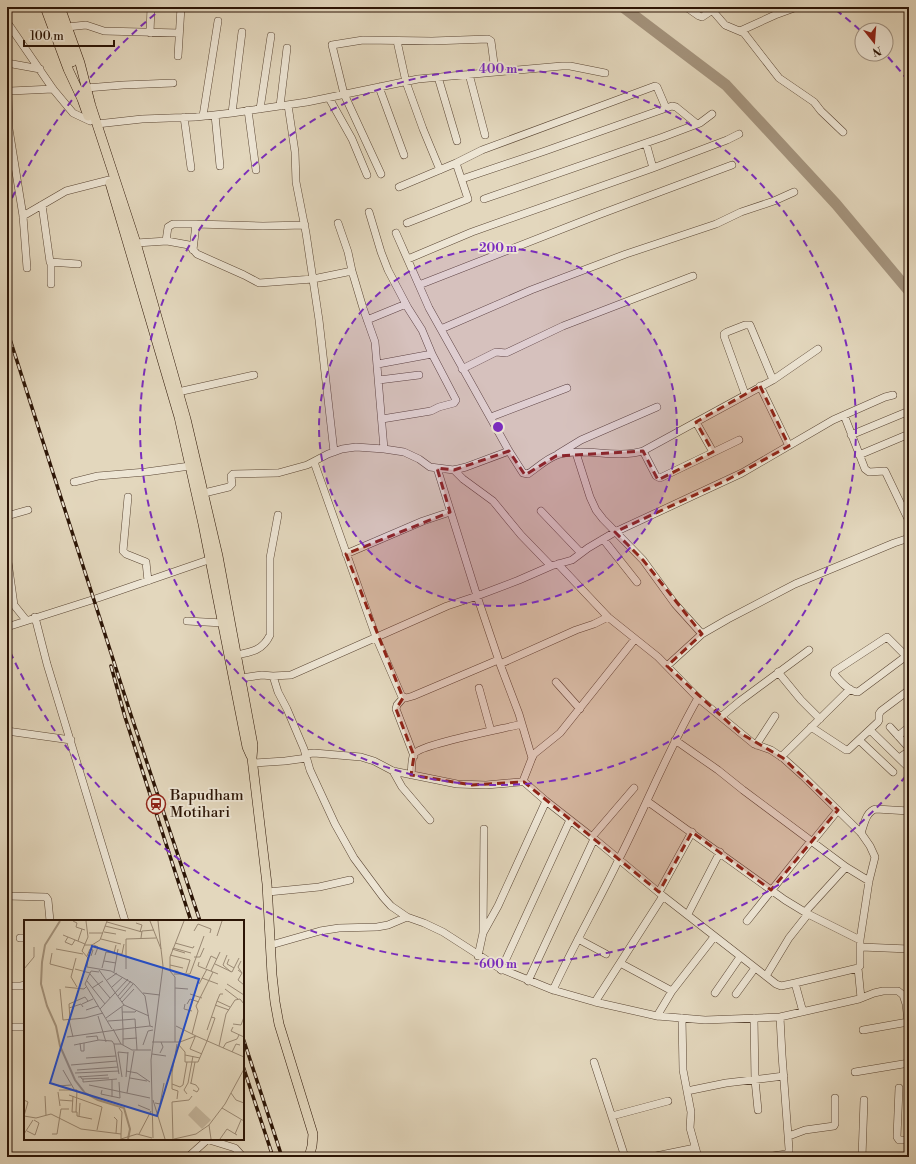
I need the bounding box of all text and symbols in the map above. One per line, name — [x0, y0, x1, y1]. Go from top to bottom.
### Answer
scale bar — [24, 22, 114, 48]
north arrow — [854, 22, 894, 62]
text: 100 m — [30, 29, 64, 44]
text: N — [870, 43, 883, 59]
text: 400 m — [479, 62, 517, 77]
text: 200 m — [479, 241, 517, 256]
centre of rings — [491, 420, 505, 434]
place label: Bapudham Motihari — [169, 786, 244, 822]
station icon: Bapudham Motihari — [145, 793, 167, 815]
inset map — [24, 920, 244, 1140]
text: 600 m — [479, 957, 517, 972]

